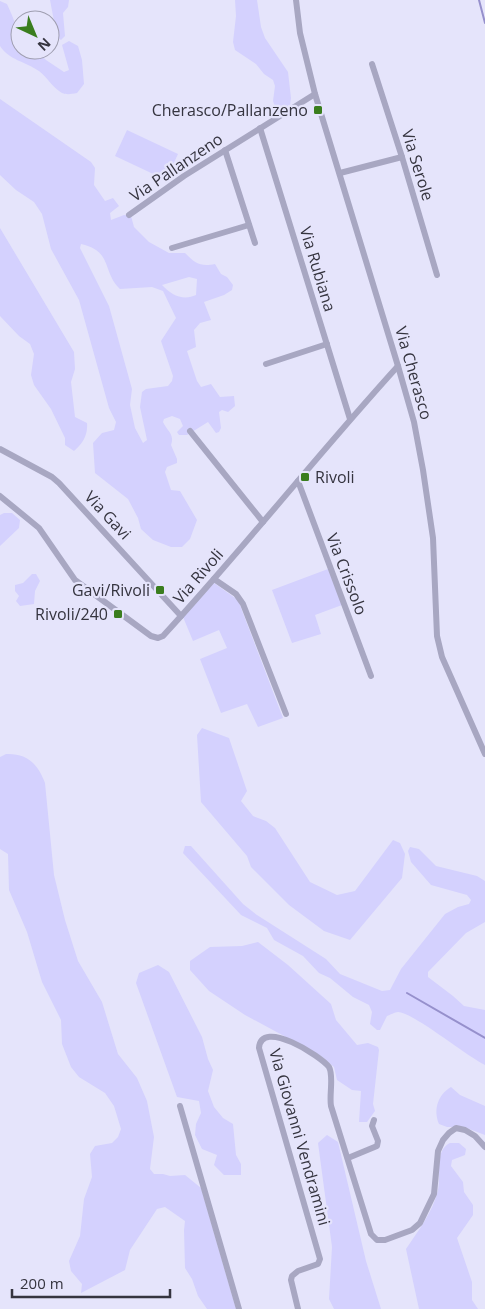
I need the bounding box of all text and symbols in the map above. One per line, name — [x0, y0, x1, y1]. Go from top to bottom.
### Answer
north arrow — [10, 10, 60, 60]
text: N — [34, 34, 55, 56]
place label: Cherasco/Pallanzeno — [152, 99, 308, 121]
marker: Cherasco/Pallanzeno — [312, 104, 324, 116]
street label: Via Serole — [397, 127, 439, 203]
street label: Via Pallanzeno — [125, 128, 227, 206]
street label: Via Rubiana — [295, 224, 341, 314]
street label: Via Cherasco — [390, 324, 438, 422]
place label: Rivoli — [315, 466, 355, 488]
marker: Rivoli — [299, 471, 311, 483]
street label: Via Gavi — [80, 486, 136, 544]
street label: Via Crissolo — [321, 530, 373, 618]
street label: Via Rivoli — [168, 544, 228, 608]
place label: Gavi/Rivoli — [72, 579, 150, 601]
marker: Gavi/Rivoli — [154, 584, 166, 596]
place label: Rivoli/240 — [35, 603, 108, 625]
marker: Rivoli/240 — [112, 608, 124, 620]
street label: Via Giovanni Vendramini — [264, 1046, 336, 1228]
scale bar — [12, 1266, 170, 1298]
text: 200 m — [20, 1273, 64, 1293]

